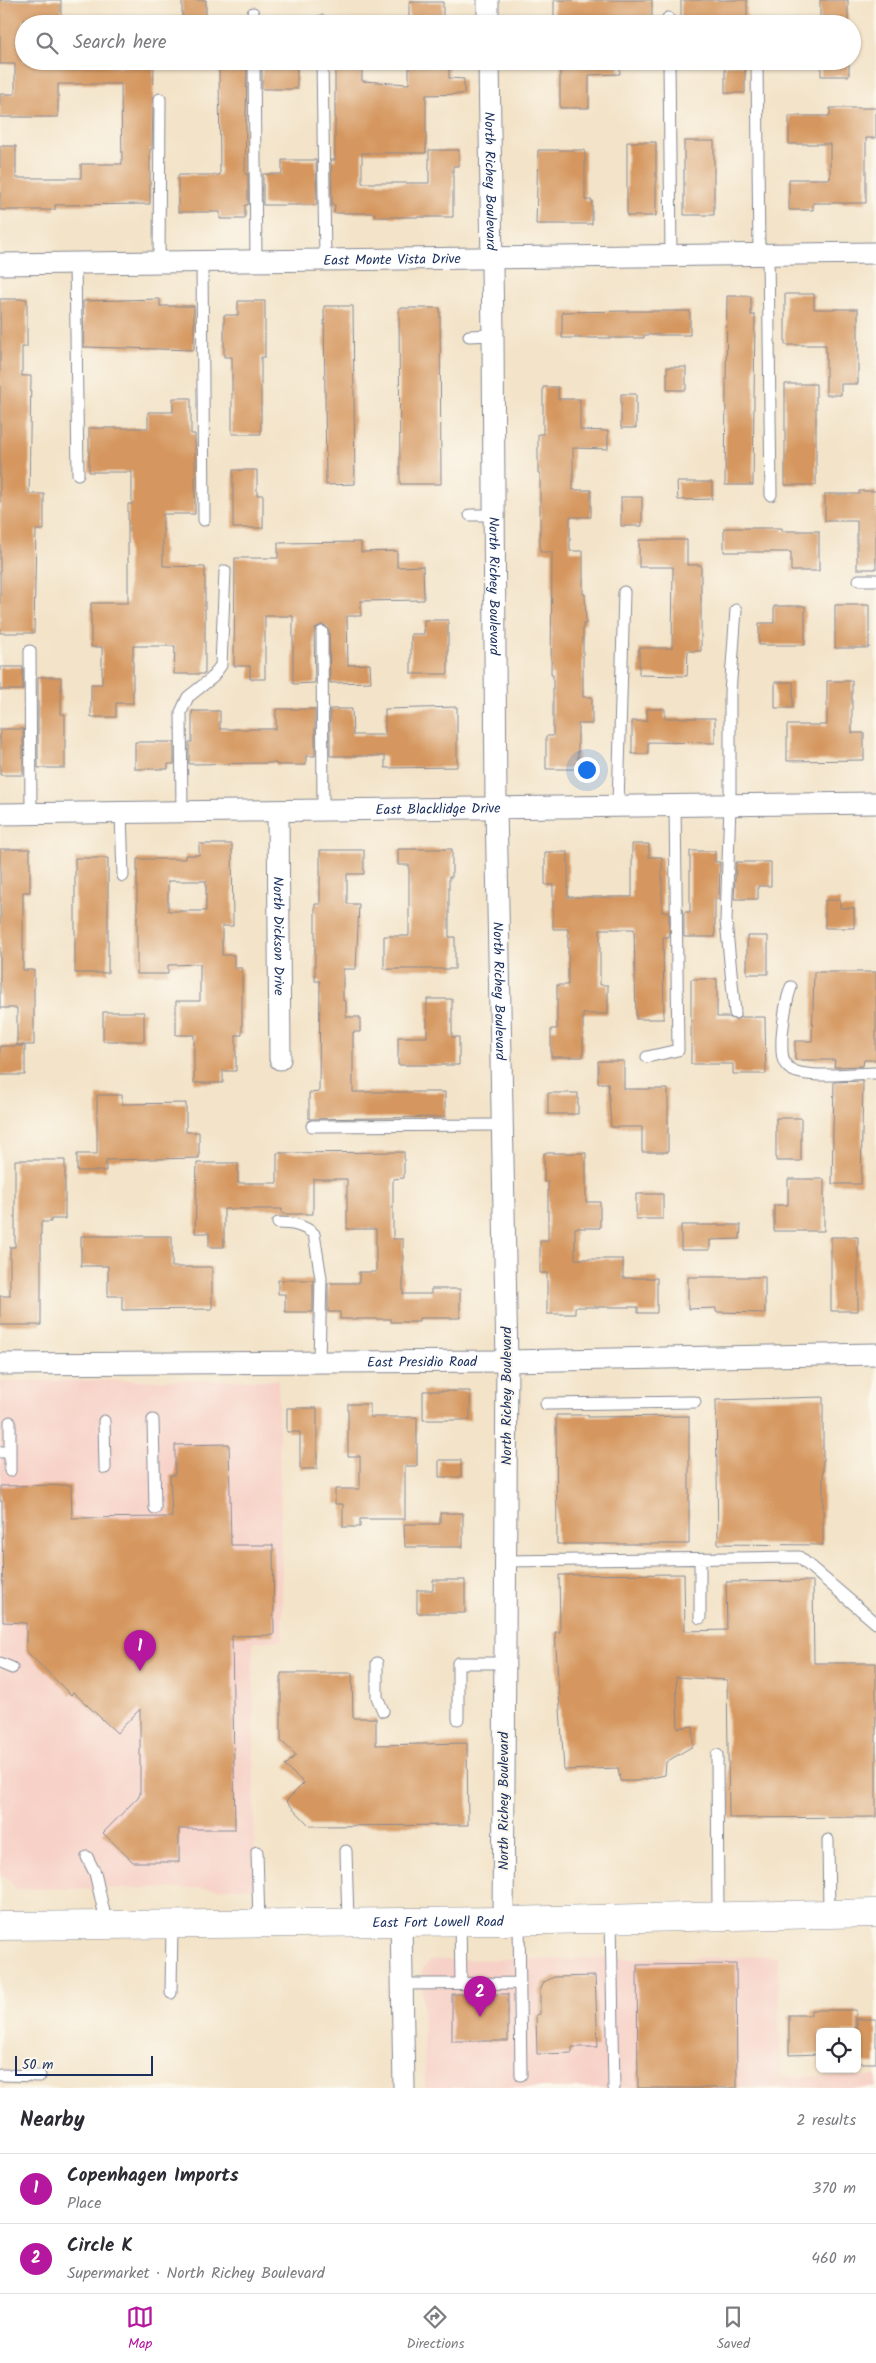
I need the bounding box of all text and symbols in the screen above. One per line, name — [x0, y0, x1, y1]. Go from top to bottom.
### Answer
search box — [15, 15, 861, 70]
text: Search here — [73, 28, 167, 58]
icon: search — [33, 29, 61, 57]
street label: North Richey Boulevard — [478, 111, 502, 252]
street label: East Monte Vista Drive — [323, 248, 462, 272]
street label: North Richey Boulevard — [482, 517, 505, 656]
your location — [574, 757, 600, 783]
street label: East Blacklidge Drive — [375, 798, 501, 821]
street label: North Dickson Drive — [267, 876, 289, 996]
street label: North Richey Boulevard — [486, 921, 511, 1062]
street label: North Richey Boulevard — [496, 1326, 518, 1465]
street label: East Presidio Road — [367, 1351, 478, 1374]
pin: 1 — [124, 1630, 156, 1671]
street label: North Richey Boulevard — [493, 1731, 515, 1870]
street label: East Fort Lowell Road — [372, 1911, 505, 1934]
pin: 2 — [464, 1976, 496, 2017]
map controls — [816, 2028, 861, 2073]
button: locate — [816, 2028, 861, 2073]
scale bar — [15, 2053, 152, 2076]
text: 50 m — [22, 2054, 53, 2076]
text: Nearby — [20, 2104, 85, 2137]
text: 2 results — [796, 2108, 856, 2133]
text: Copenhagen Imports — [67, 2161, 239, 2191]
text: 1 — [34, 2176, 38, 2201]
text: 370 m — [812, 2176, 856, 2201]
text: Place — [67, 2191, 101, 2216]
text: Circle K — [67, 2231, 133, 2261]
text: 2 — [31, 2246, 41, 2271]
text: 460 m — [811, 2246, 856, 2271]
text: Supermarket · North Richey Boulevard — [67, 2261, 325, 2286]
tab: Map — [126, 2303, 154, 2355]
tab: Directions — [406, 2303, 464, 2355]
tab: Saved — [717, 2303, 750, 2355]

